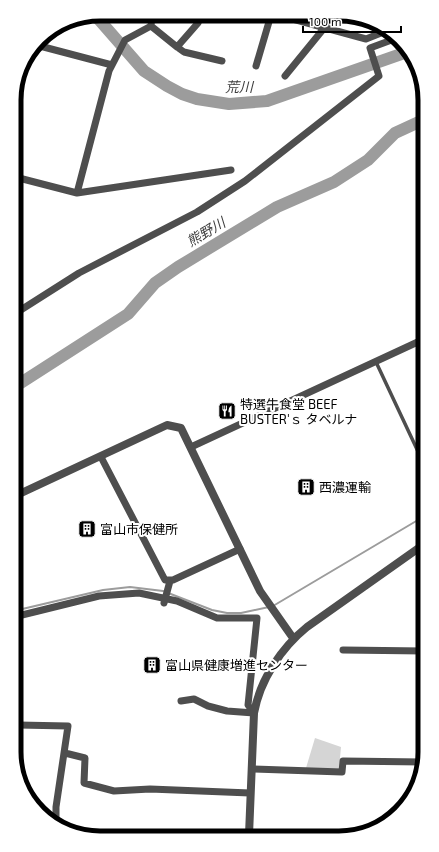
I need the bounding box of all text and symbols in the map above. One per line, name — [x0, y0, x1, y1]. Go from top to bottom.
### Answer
scale bar — [303, 8, 401, 34]
text: 100 m — [309, 14, 341, 28]
water label: 荒川 — [225, 78, 255, 95]
water label: 熊野川 — [183, 212, 230, 250]
place label: 特選牛食堂 BEEF BUSTER'ｓ タベルナ — [240, 396, 358, 427]
restaurant icon: 特選牛食堂 BEEF BUSTER'ｓ タベルナ — [217, 401, 237, 421]
building icon: 西濃運輸 — [296, 477, 316, 497]
place label: 西濃運輸 — [319, 479, 371, 495]
building icon: 富山市保健所 — [77, 519, 97, 539]
place label: 富山市保健所 — [100, 521, 178, 537]
building icon: 富山県健康増進センター — [142, 655, 162, 675]
place label: 富山県健康増進センター — [165, 657, 308, 673]

